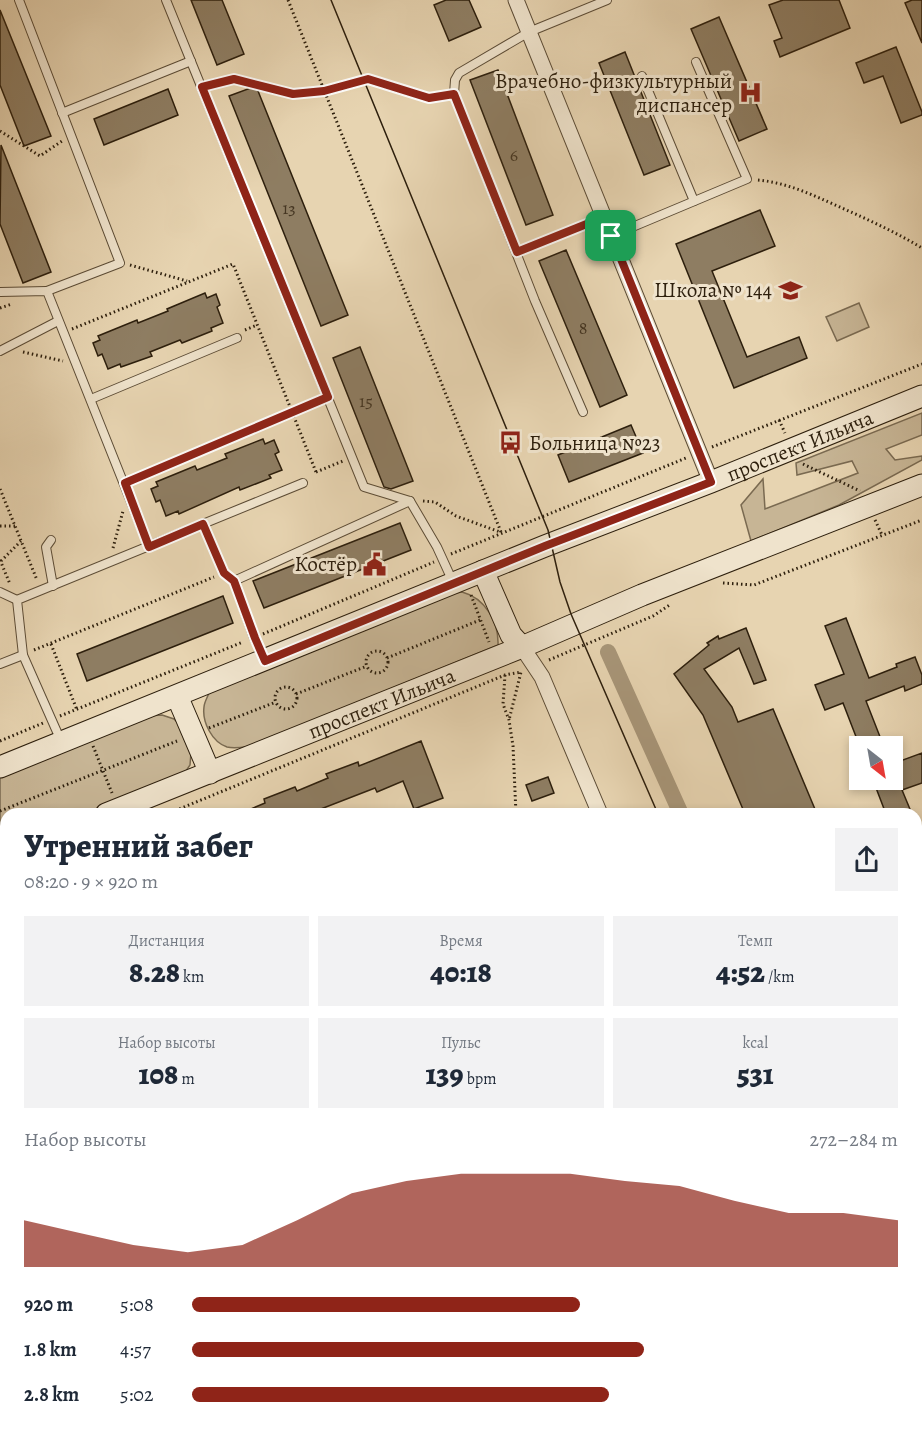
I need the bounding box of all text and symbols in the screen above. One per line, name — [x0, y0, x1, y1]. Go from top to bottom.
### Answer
place label: Врачебно-физкультурный диспансер — [495, 67, 732, 119]
hospital icon: Врачебно-физкультурный диспансер — [737, 80, 763, 106]
house number: 6 — [510, 143, 518, 167]
house number: 13 — [282, 196, 296, 220]
pin — [585, 210, 636, 261]
icon: arrive — [594, 219, 627, 252]
place label: Школа № 144 — [654, 276, 772, 304]
school or university icon: Школа № 144 — [777, 277, 803, 303]
house number: 8 — [579, 316, 587, 340]
house number: 15 — [359, 389, 373, 413]
street label: проспект Ильича — [722, 403, 878, 488]
place label: Больница №23 — [529, 429, 661, 457]
bus stop icon: Больница №23 — [498, 430, 524, 456]
place label: Костёр — [295, 550, 357, 578]
public building icon: Костёр — [362, 551, 388, 577]
street label: проспект Ильича — [304, 661, 460, 745]
north arrow — [849, 736, 903, 790]
map controls — [849, 736, 903, 790]
text: Утренний забег — [24, 823, 253, 868]
button: share — [835, 828, 898, 891]
text: 08:20 · 9 × 920 m — [24, 868, 158, 895]
text: Дистанция — [129, 930, 205, 952]
text: Время — [439, 930, 483, 952]
text: Темп — [738, 930, 773, 952]
text: 8.28 — [129, 952, 180, 992]
text: 40:18 — [430, 952, 492, 992]
text: 4:52 — [716, 952, 765, 992]
text: km — [180, 966, 204, 988]
text: /km — [765, 966, 795, 988]
text: Набор высоты — [118, 1032, 216, 1054]
text: Пульс — [441, 1032, 481, 1054]
text: kcal — [743, 1032, 768, 1054]
text: 108 — [138, 1054, 178, 1094]
text: 139 — [425, 1054, 464, 1094]
text: 531 — [737, 1054, 774, 1094]
text: m — [178, 1068, 195, 1090]
text: bpm — [464, 1068, 497, 1090]
text: Набор высоты — [24, 1126, 147, 1153]
text: 272–284 m — [810, 1126, 898, 1153]
text: 920 m — [24, 1291, 73, 1318]
text: 5:08 — [120, 1291, 154, 1318]
text: 1.8 km — [24, 1336, 77, 1363]
text: 4:57 — [120, 1336, 151, 1363]
text: 2.8 km — [24, 1381, 79, 1408]
text: 5:02 — [120, 1381, 154, 1408]

